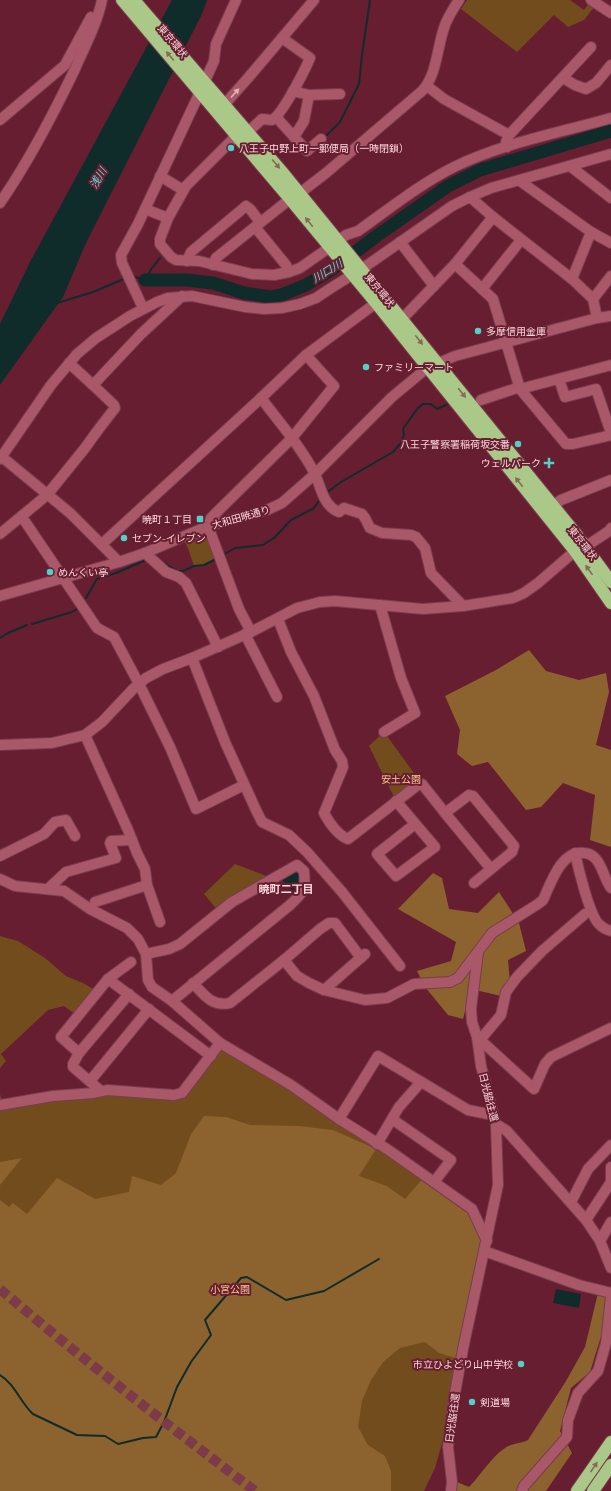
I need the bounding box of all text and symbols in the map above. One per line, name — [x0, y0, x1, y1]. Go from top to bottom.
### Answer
street label: 東京環状 — [155, 22, 190, 61]
one-way arrow — [165, 51, 174, 62]
one-way arrow — [231, 88, 240, 98]
place label: 八王子中野上町一郵便局（一時閉鎖） — [239, 142, 409, 155]
marker: 八王子中野上町一郵便局（一時閉鎖） — [226, 143, 236, 153]
one-way arrow — [272, 159, 280, 169]
water label: 浅川 — [86, 164, 110, 191]
one-way arrow — [305, 217, 314, 228]
water label: 川口川 — [309, 256, 346, 285]
street label: 東京環状 — [362, 271, 397, 310]
place label: 多摩信用金庫 — [486, 325, 546, 338]
marker: 多摩信用金庫 — [473, 326, 483, 336]
one-way arrow — [414, 334, 423, 345]
place label: ファミリーマート — [374, 361, 454, 374]
marker: ファミリーマート — [361, 362, 371, 372]
one-way arrow — [457, 388, 466, 398]
place label: 八王子警察署稲荷坂交番 — [400, 438, 510, 451]
marker: 八王子警察署稲荷坂交番 — [513, 439, 523, 449]
place label: ウェルパーク — [481, 457, 541, 470]
marker: ウェルパーク — [544, 458, 554, 468]
one-way arrow — [515, 476, 524, 487]
street label: 大和田暁通り — [211, 503, 272, 532]
place label: 暁町１丁目 — [142, 513, 192, 526]
marker: 暁町１丁目 — [195, 514, 205, 524]
street label: 東京環状 — [565, 524, 600, 563]
place label: セブン-イレブン — [132, 532, 206, 545]
marker: セブン-イレブン — [119, 533, 129, 543]
one-way arrow — [585, 565, 593, 576]
place label: めんくい亭 — [58, 566, 108, 579]
marker: めんくい亭 — [45, 567, 55, 577]
park label: 安土公園 — [381, 773, 421, 786]
district label: 暁町二丁目 — [259, 882, 314, 896]
street label: 日光脇往還 — [476, 1071, 501, 1123]
park label: 小宮公園 — [210, 1283, 250, 1296]
place label: 市立ひよどり山中学校 — [413, 1358, 513, 1371]
marker: 市立ひよどり山中学校 — [516, 1359, 526, 1369]
street label: 日光脇往還 — [443, 1392, 462, 1444]
place label: 剣道場 — [480, 1396, 510, 1409]
marker: 剣道場 — [467, 1397, 477, 1407]
one-way arrow — [590, 1461, 598, 1472]

